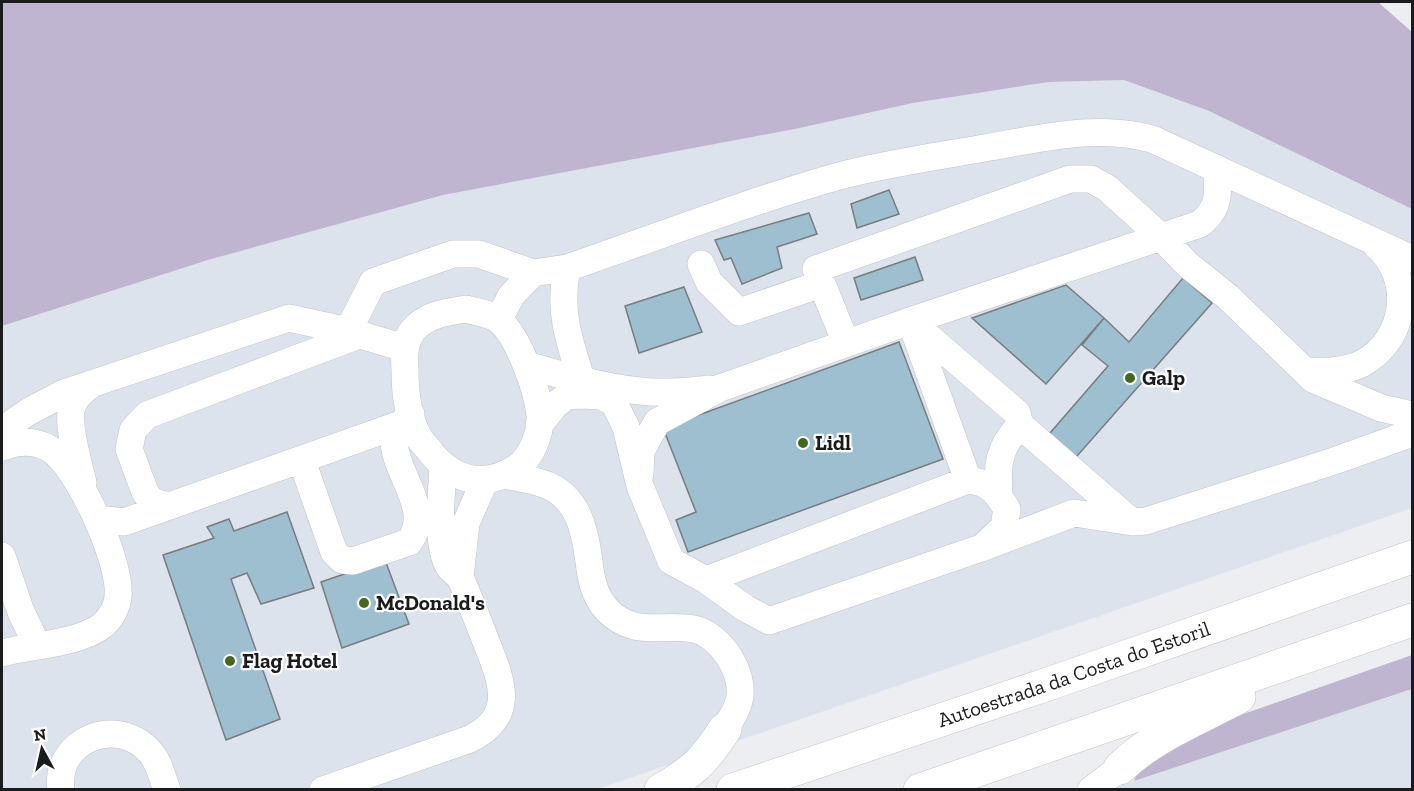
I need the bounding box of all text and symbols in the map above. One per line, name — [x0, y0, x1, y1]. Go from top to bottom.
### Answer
place label: Galp — [1142, 365, 1185, 390]
marker: Galp — [1123, 371, 1137, 385]
place label: Lidl — [815, 430, 851, 455]
marker: Lidl — [796, 436, 810, 450]
place label: McDonald's — [376, 590, 485, 615]
marker: McDonald's — [357, 596, 371, 610]
street label: Autoestrada da Costa do Estoril — [934, 615, 1214, 732]
place label: Flag Hotel — [242, 648, 337, 673]
marker: Flag Hotel — [223, 654, 237, 668]
north arrow — [12, 719, 72, 779]
text: N — [33, 724, 47, 745]

